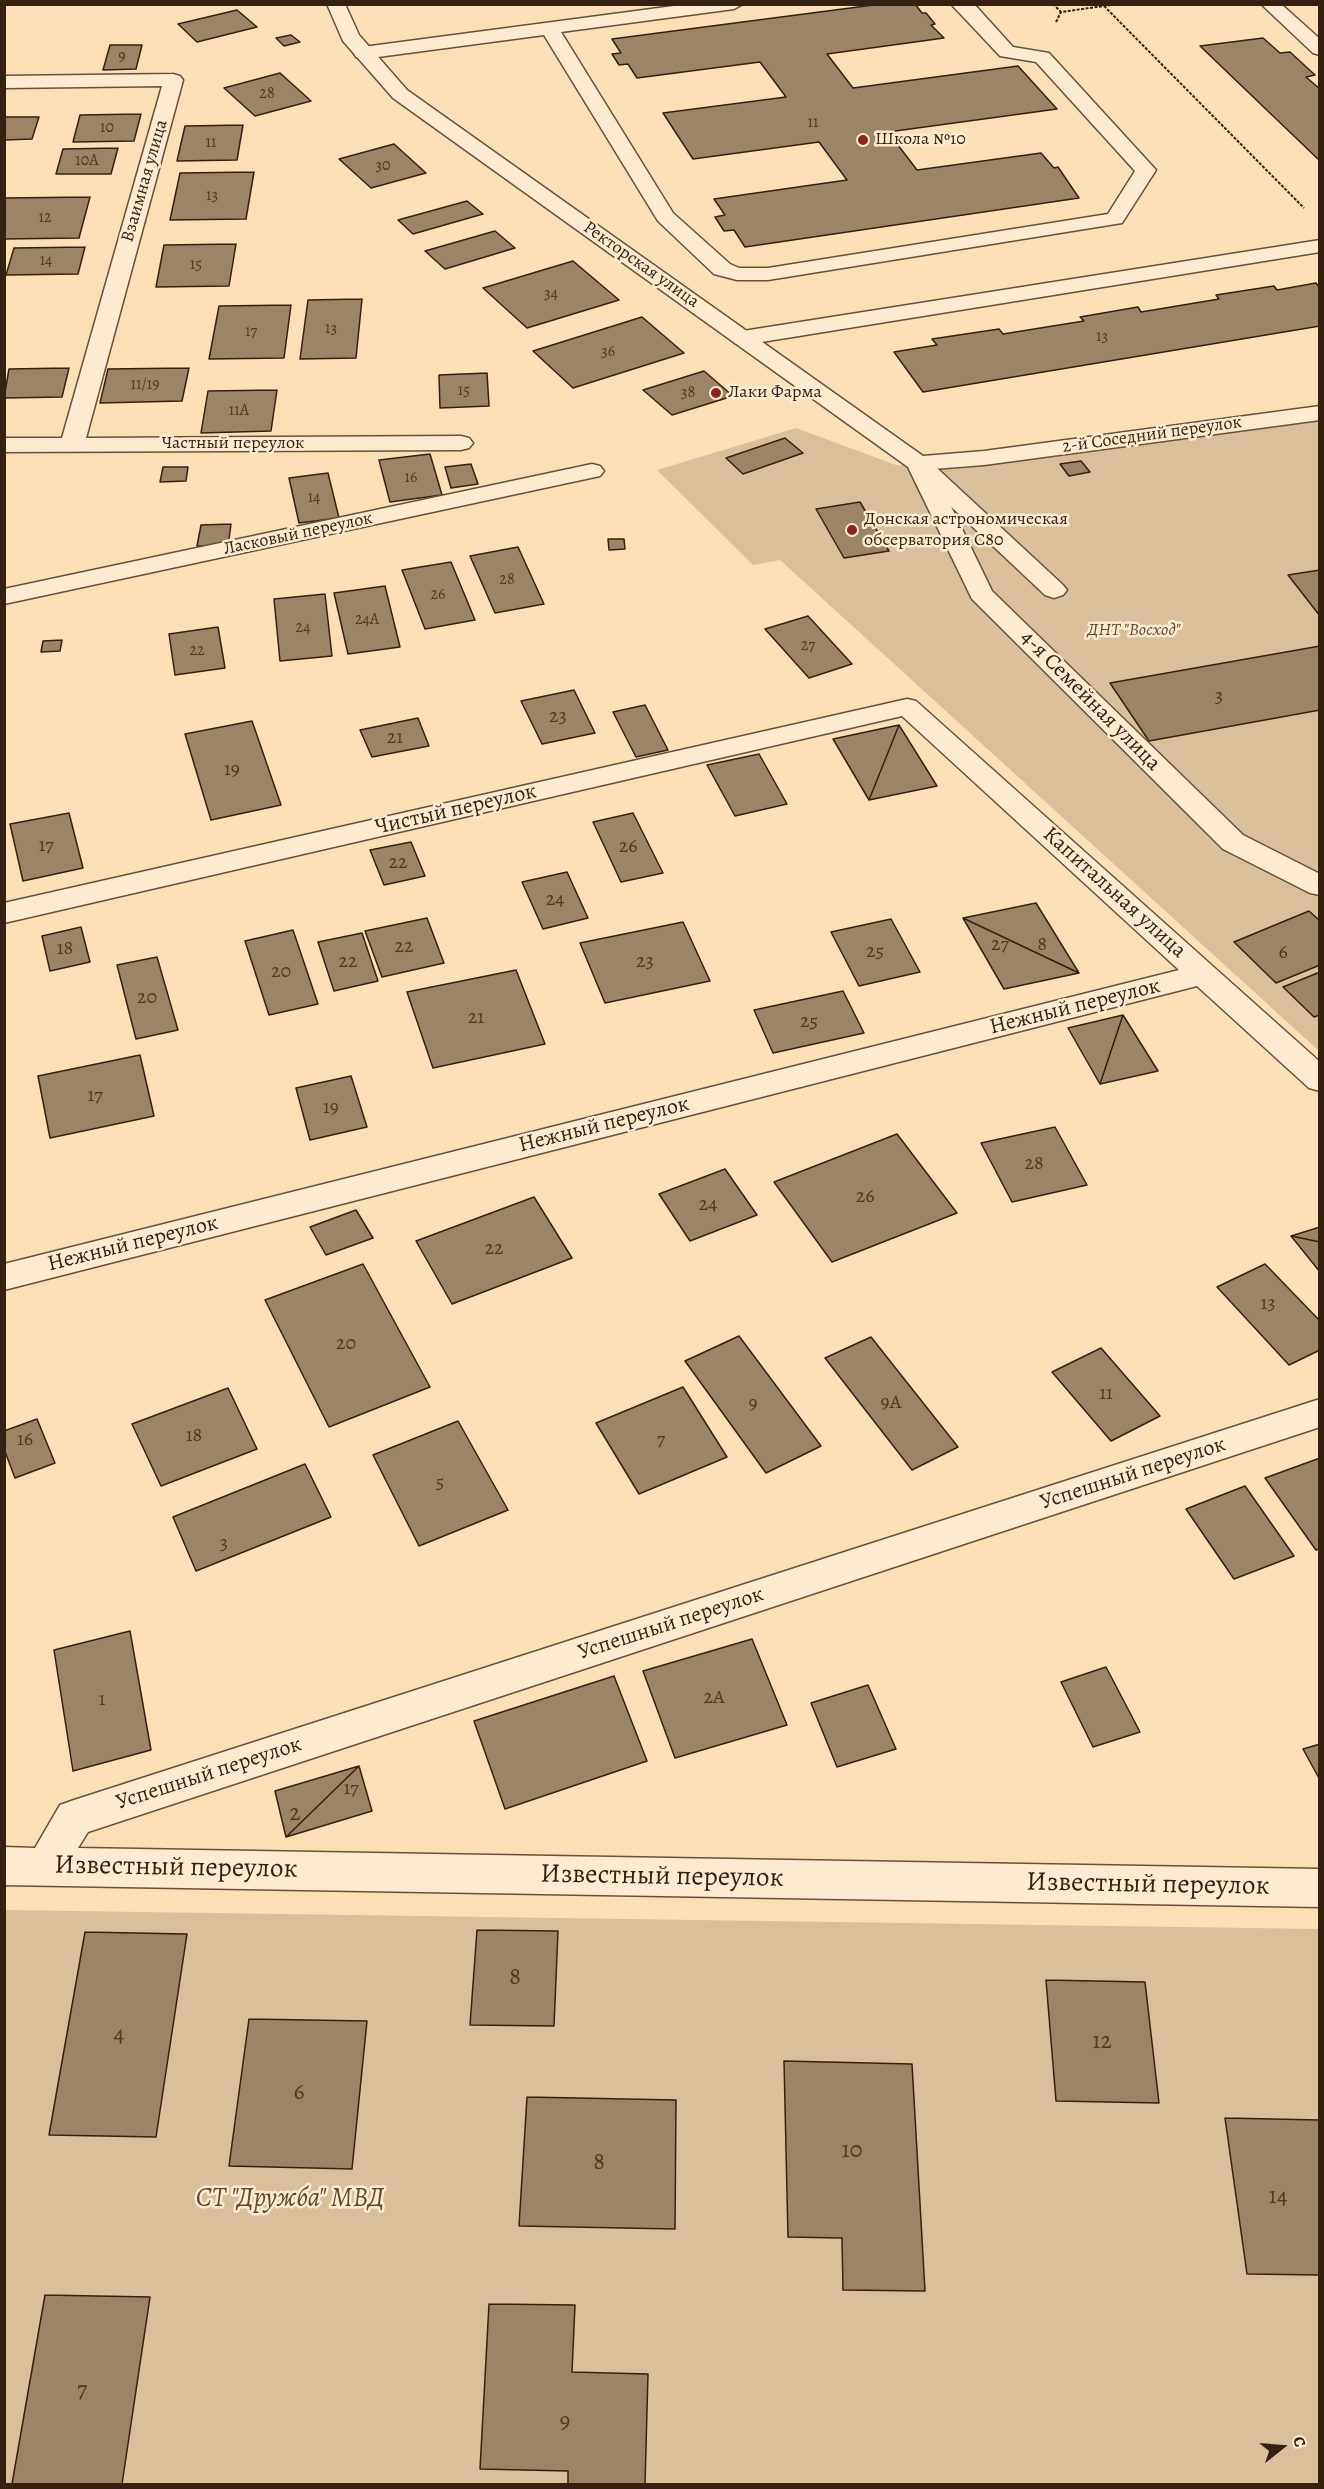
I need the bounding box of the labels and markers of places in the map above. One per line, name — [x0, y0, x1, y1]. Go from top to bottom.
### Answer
place label: Школа №10 — [875, 129, 966, 151]
marker: Школа №10 — [856, 133, 870, 147]
place label: Лаки Фарма — [728, 382, 822, 404]
marker: Лаки Фарма — [709, 386, 723, 400]
place label: Донская астрономическая обсерватория C80 — [864, 509, 1068, 552]
marker: Донская астрономическая обсерватория C80 — [845, 523, 859, 537]

